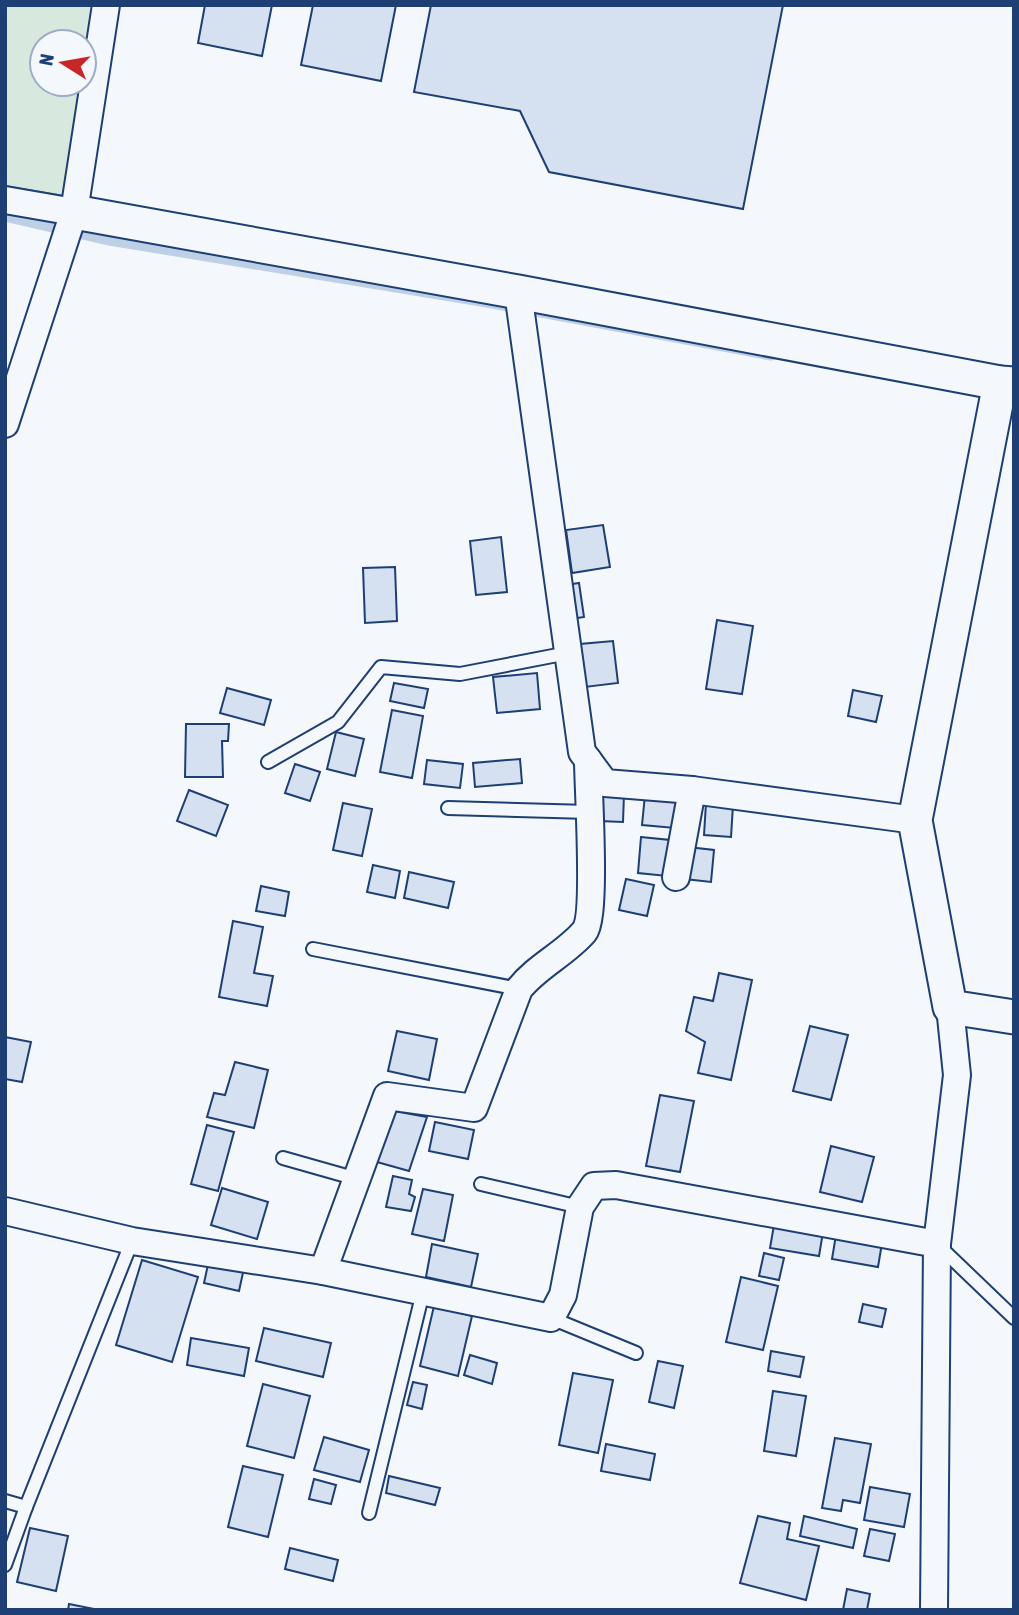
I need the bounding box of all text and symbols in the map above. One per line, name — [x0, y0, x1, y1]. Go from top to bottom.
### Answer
north arrow — [28, 28, 98, 98]
text: N — [34, 52, 58, 67]

